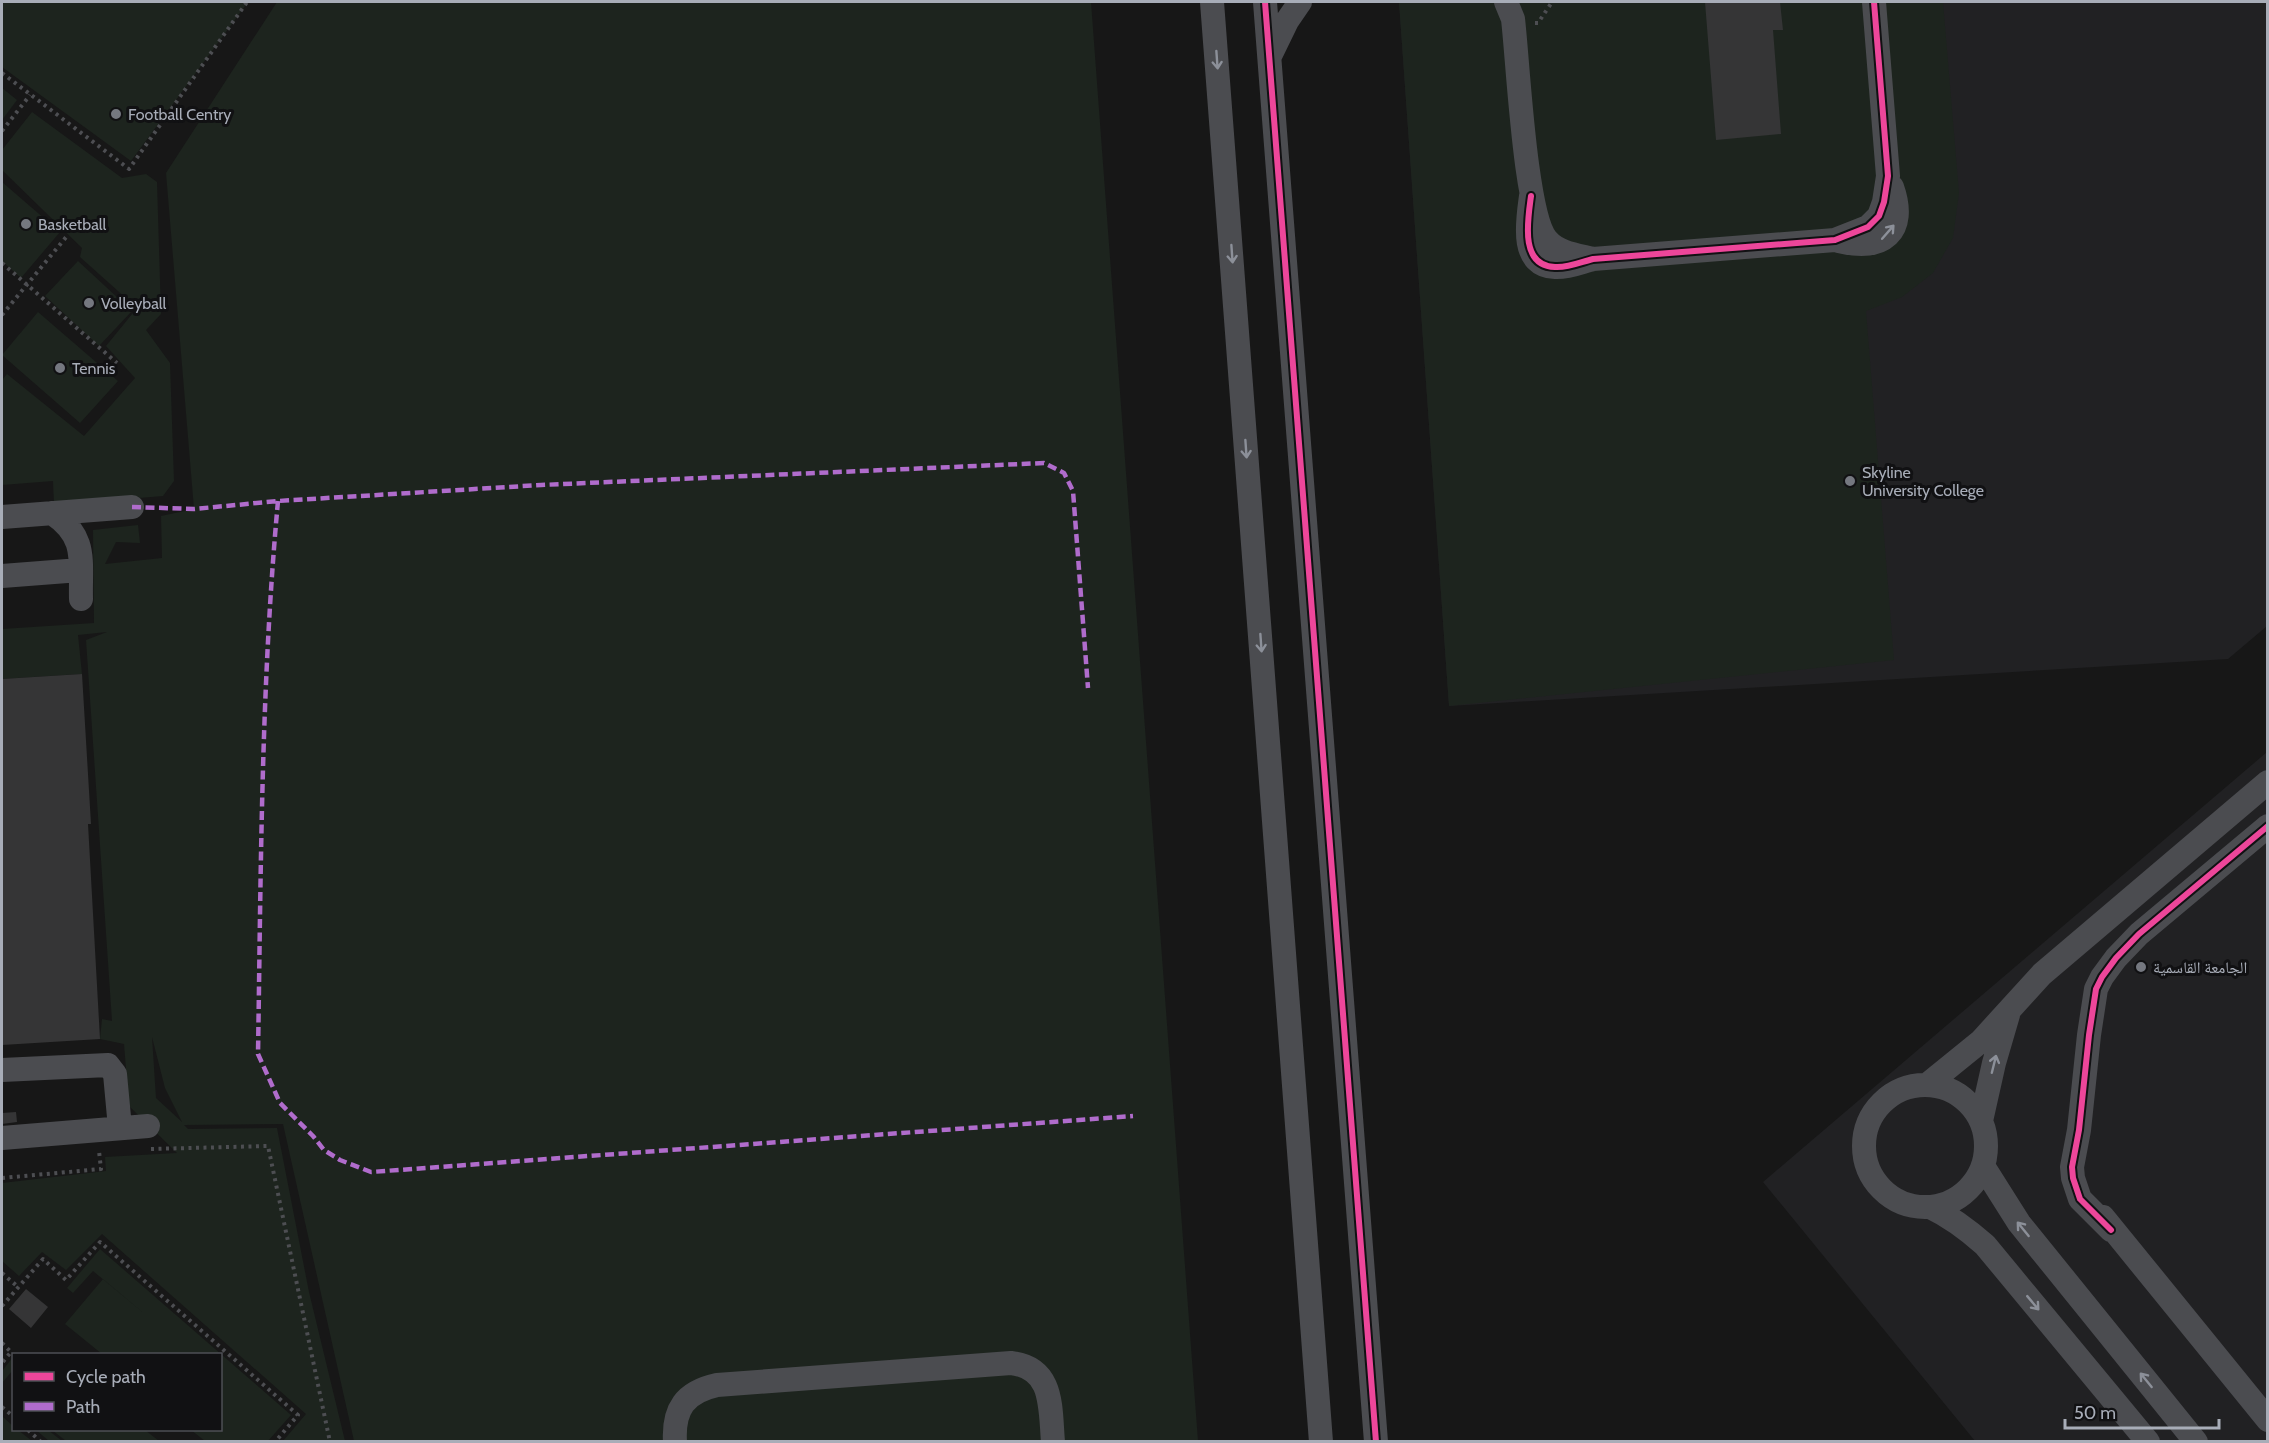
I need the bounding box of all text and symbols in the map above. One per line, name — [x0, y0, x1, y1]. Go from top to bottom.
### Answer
one-way arrow — [1212, 49, 1223, 69]
place label: Football Centry — [128, 105, 231, 124]
marker: Football Centry — [109, 107, 123, 121]
place label: Basketball — [38, 215, 107, 234]
marker: Basketball — [19, 217, 33, 231]
one-way arrow — [1881, 225, 1895, 240]
one-way arrow — [1226, 244, 1237, 264]
place label: Volleyball — [101, 294, 167, 313]
marker: Volleyball — [82, 296, 96, 310]
place label: Tennis — [72, 359, 116, 378]
marker: Tennis — [53, 361, 67, 375]
one-way arrow — [1241, 438, 1252, 458]
place label: Skyline University College — [1862, 463, 1984, 500]
marker: Skyline University College — [1843, 474, 1857, 488]
one-way arrow — [1256, 633, 1267, 653]
place label: الجامعة القاسمية — [2153, 958, 2247, 977]
marker: الجامعة القاسمية — [2134, 960, 2148, 974]
one-way arrow — [1988, 1055, 2000, 1074]
one-way arrow — [2017, 1221, 2030, 1237]
one-way arrow — [2026, 1295, 2040, 1310]
legend — [12, 1353, 222, 1431]
text: Cycle path — [66, 1366, 146, 1388]
one-way arrow — [2140, 1372, 2153, 1388]
scale bar — [2065, 1392, 2220, 1430]
text: Path — [66, 1396, 100, 1418]
text: 50 m — [2074, 1402, 2116, 1424]

